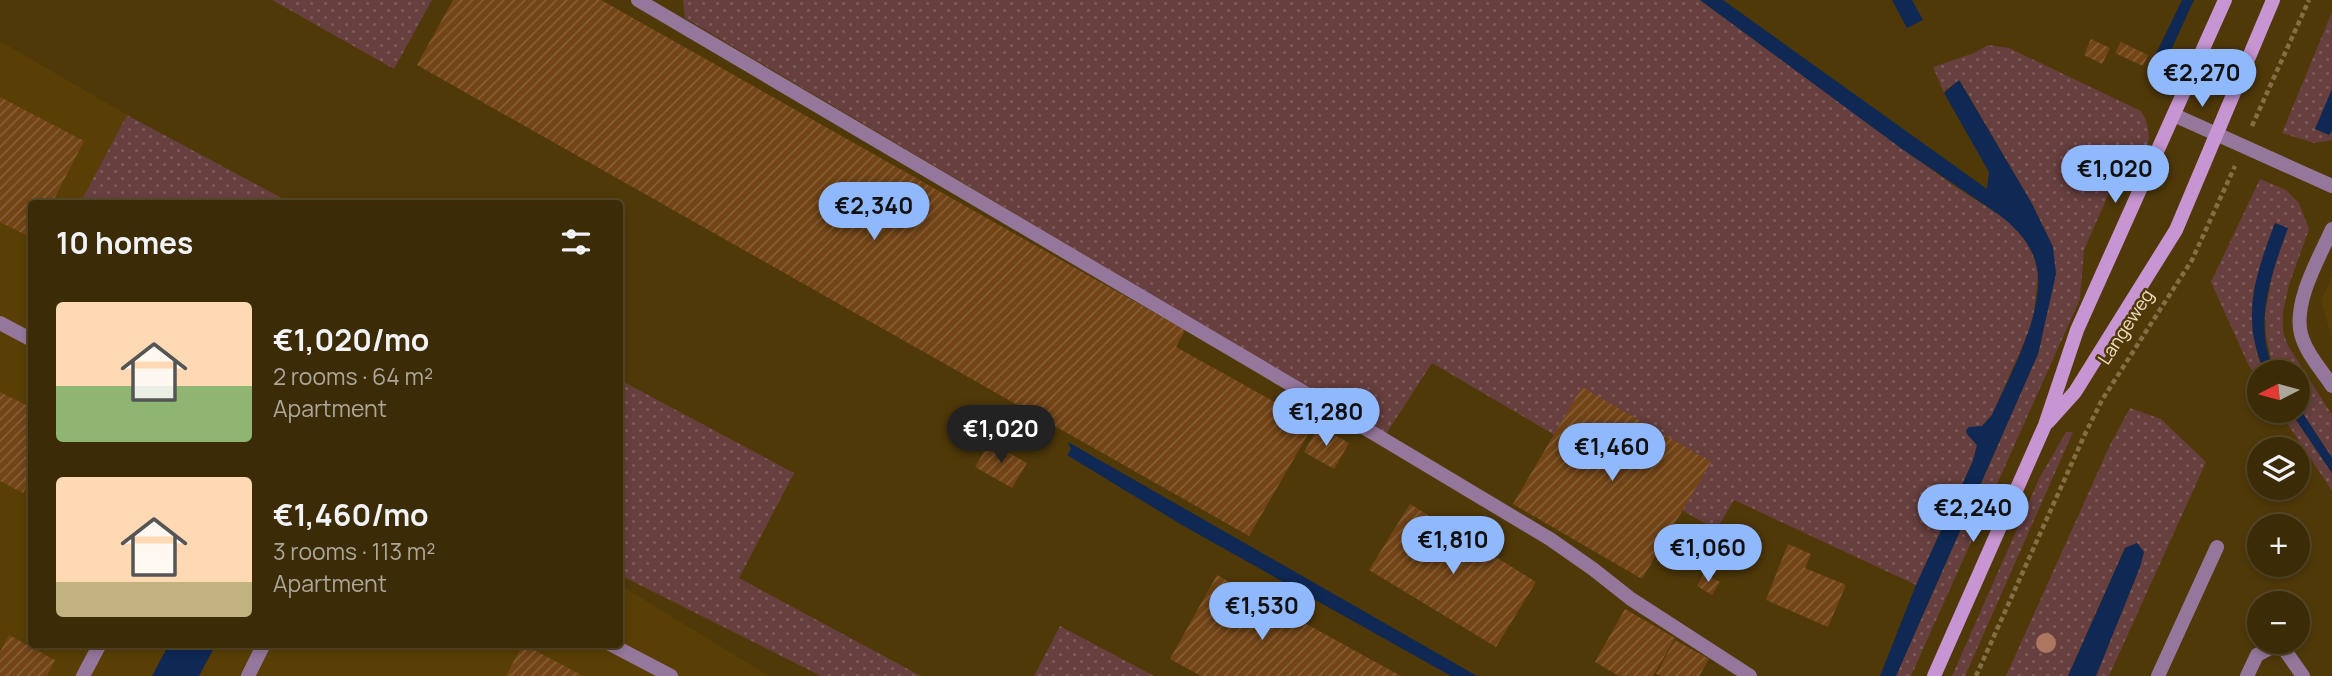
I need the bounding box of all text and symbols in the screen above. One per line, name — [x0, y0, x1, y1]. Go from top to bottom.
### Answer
pin: €2,270 — [2145, 50, 2259, 109]
text: €2,270 — [2163, 56, 2241, 88]
pin: €1,020 — [2058, 146, 2172, 205]
text: €1,020 — [2077, 152, 2153, 184]
pin: €2,340 — [817, 182, 931, 242]
text: €2,340 — [835, 189, 913, 221]
text: 10 homes — [56, 222, 193, 263]
icon: filters — [557, 223, 595, 261]
street label: Langeweg — [2092, 284, 2158, 369]
text: €1,020/mo — [273, 319, 429, 360]
icon: home — [112, 330, 196, 414]
text: 2 rooms · 64 m² — [273, 360, 433, 392]
north arrow — [2247, 360, 2310, 424]
map controls — [2247, 360, 2310, 654]
pin: €1,280 — [1269, 388, 1383, 448]
text: Apartment — [273, 392, 387, 424]
text: €1,280 — [1289, 395, 1363, 427]
pin: €1,020 — [944, 406, 1058, 465]
text: €1,020 — [963, 412, 1039, 444]
pin: €1,460 — [1555, 424, 1669, 483]
text: €1,460 — [1574, 430, 1650, 462]
button: layers — [2247, 437, 2310, 500]
pin: €2,240 — [1916, 484, 2030, 544]
text: €2,240 — [1934, 491, 2012, 523]
text: €1,460/mo — [273, 494, 429, 535]
icon: home — [112, 505, 196, 589]
button: + — [2247, 514, 2310, 577]
pin: €1,810 — [1396, 516, 1510, 576]
text: €1,810 — [1417, 523, 1489, 555]
pin: €1,060 — [1651, 524, 1765, 584]
text: €1,060 — [1670, 531, 1746, 563]
text: 3 rooms · 113 m² — [273, 535, 436, 567]
text: Apartment — [273, 567, 387, 599]
pin: €1,530 — [1205, 582, 1319, 642]
text: €1,530 — [1225, 589, 1299, 621]
button: − — [2247, 591, 2310, 654]

